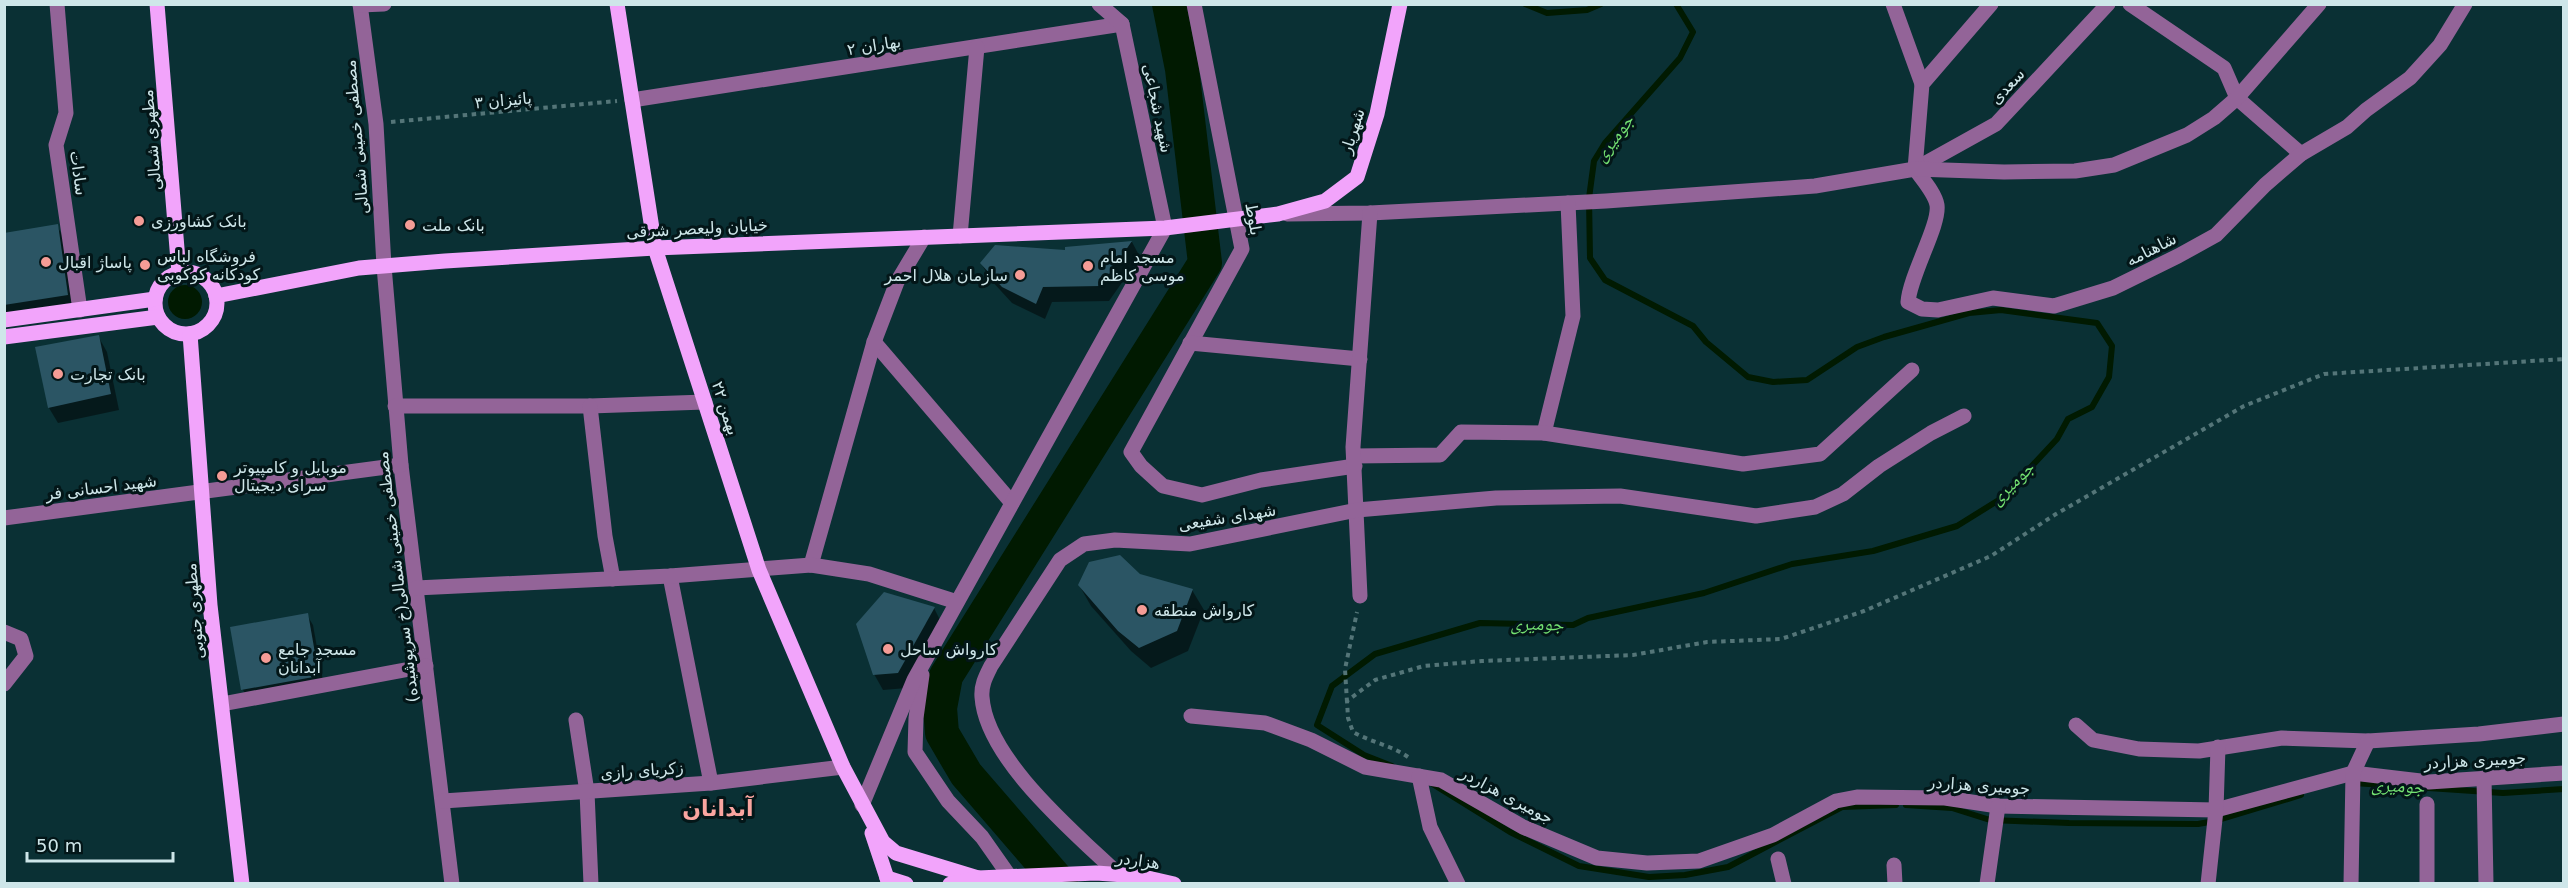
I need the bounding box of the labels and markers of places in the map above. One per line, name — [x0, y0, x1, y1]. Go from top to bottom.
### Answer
place label: بانک کشاورزی — [151, 212, 247, 232]
marker: بانک کشاورزی — [132, 214, 146, 228]
place label: بانک ملت — [422, 216, 485, 235]
marker: بانک ملت — [403, 218, 417, 232]
place label: فروشگاه لباس کودکانه کوکوبی — [157, 247, 261, 285]
place label: مسجد امام موسی کاظم — [1100, 248, 1185, 286]
place label: پاساژ اقبال — [58, 253, 132, 273]
marker: پاساژ اقبال — [39, 255, 53, 269]
marker: فروشگاه لباس کودکانه کوکوبی — [138, 258, 152, 272]
marker: مسجد امام موسی کاظم — [1081, 259, 1095, 273]
place label: سازمان هلال احمر — [884, 266, 1008, 286]
marker: سازمان هلال احمر — [1013, 268, 1027, 282]
place label: بانک تجارت — [70, 365, 146, 385]
marker: بانک تجارت — [51, 367, 65, 381]
place label: موبایل و کامپیوتر سرای دیجیتال — [233, 458, 347, 496]
marker: موبایل و کامپیوتر سرای دیجیتال — [215, 469, 229, 483]
place label: کارواش منطقه — [1154, 601, 1255, 621]
marker: کارواش منطقه — [1135, 603, 1149, 617]
place label: مسجد جامع آبدانان — [278, 640, 357, 677]
place label: کارواش ساحل — [900, 640, 998, 660]
marker: کارواش ساحل — [881, 642, 895, 656]
marker: مسجد جامع آبدانان — [259, 651, 273, 665]

